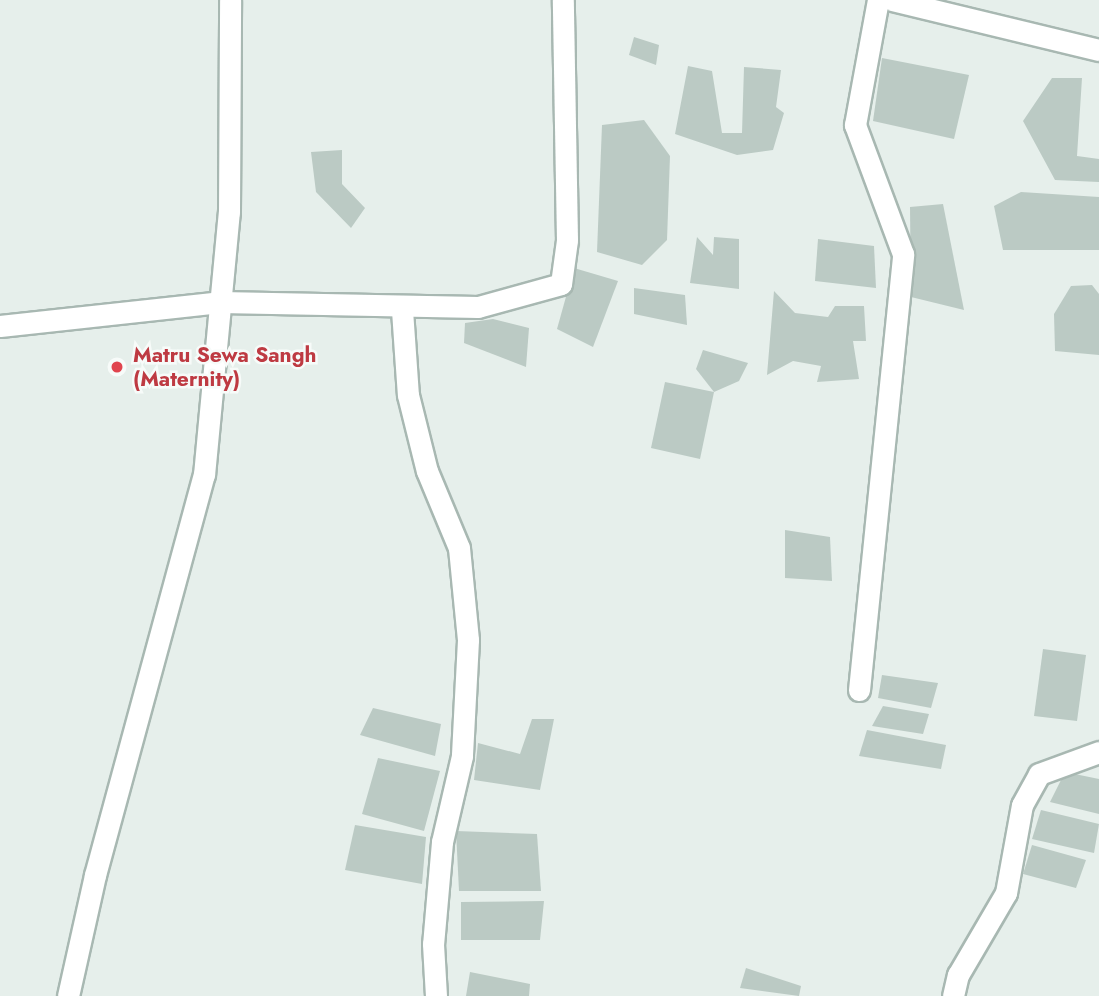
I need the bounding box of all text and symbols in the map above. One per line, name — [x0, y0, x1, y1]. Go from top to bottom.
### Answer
place label: Matru Sewa Sangh (Maternity) — [133, 342, 316, 392]
marker: Matru Sewa Sangh (Maternity) — [107, 357, 127, 377]

